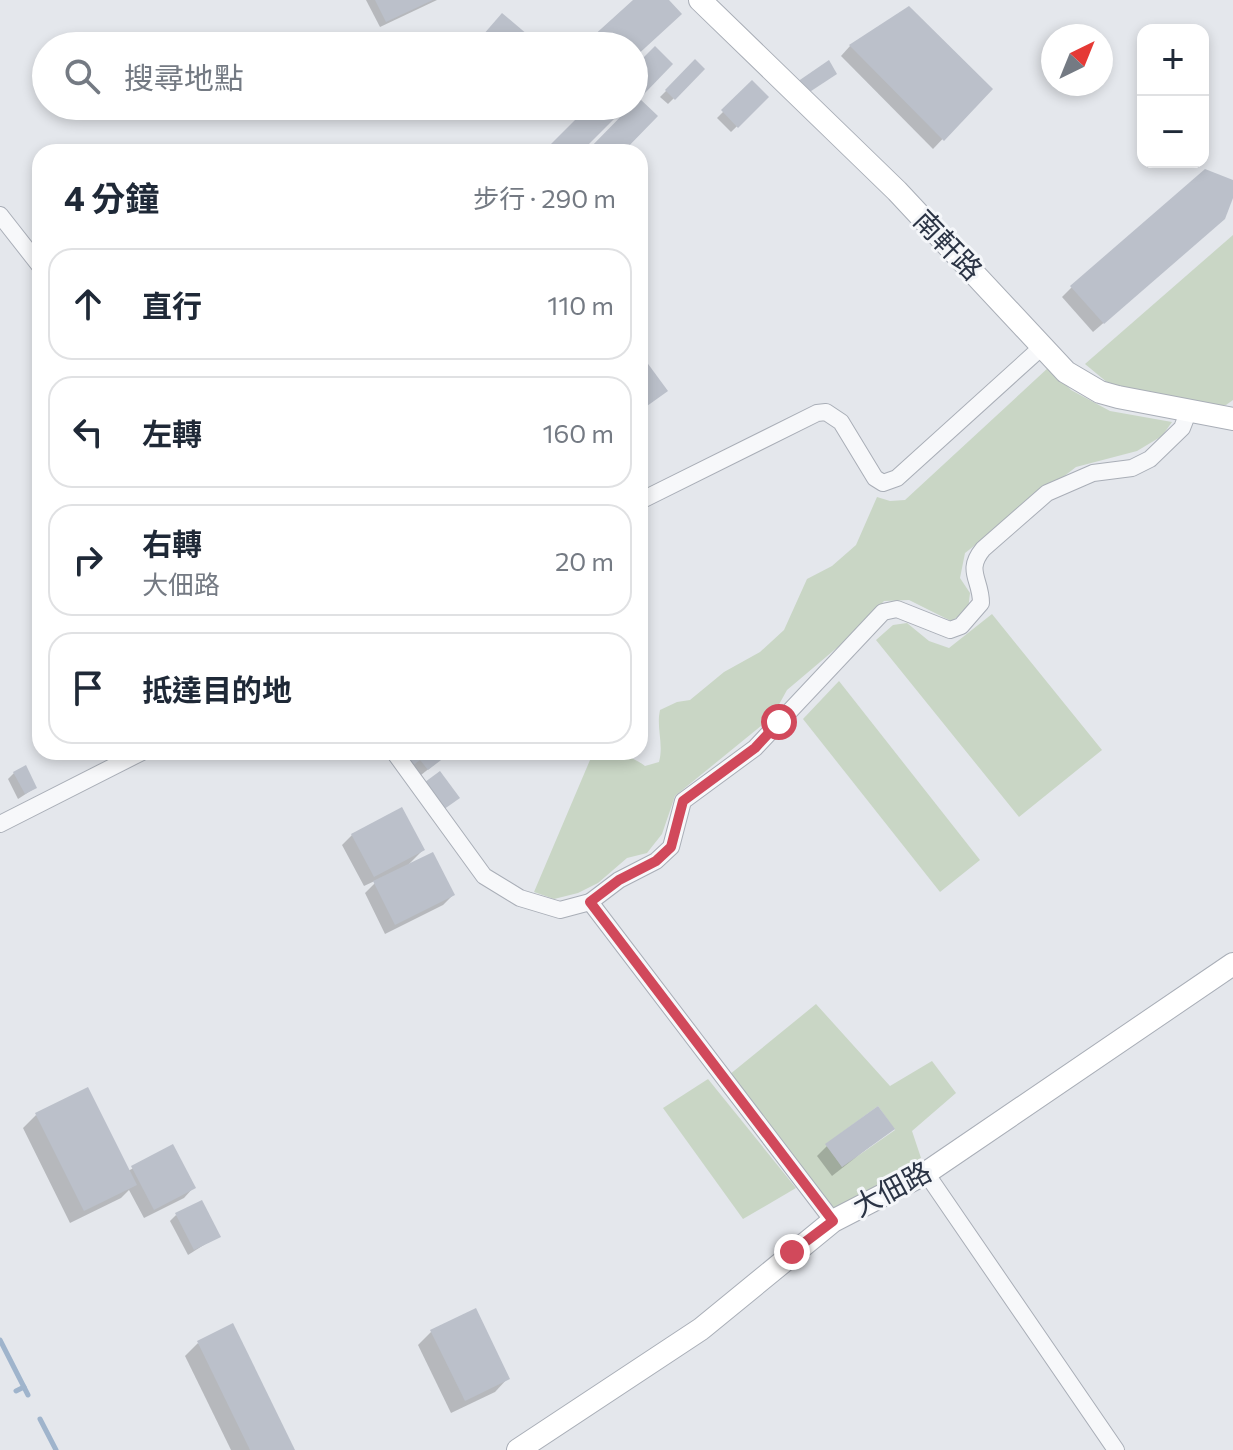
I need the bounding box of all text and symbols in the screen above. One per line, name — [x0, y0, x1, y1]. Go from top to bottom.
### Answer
north arrow — [1041, 24, 1113, 96]
map controls — [1137, 24, 1209, 168]
button: + — [1137, 24, 1209, 96]
search box — [32, 32, 648, 120]
icon: search — [60, 54, 104, 98]
text: 搜尋地點 — [124, 58, 244, 95]
button: − — [1137, 96, 1209, 168]
text: 4 分鐘 — [64, 176, 159, 218]
text: 步行 · 290 m — [473, 182, 616, 213]
street label: 南軒路 — [907, 202, 990, 286]
icon: ahead — [66, 282, 110, 326]
text: 直行 — [142, 286, 202, 323]
text: 110 m — [547, 289, 614, 320]
icon: left — [66, 410, 110, 454]
text: 左轉 — [142, 414, 202, 451]
text: 160 m — [542, 417, 614, 448]
text: 右轉 — [142, 524, 202, 561]
icon: right — [66, 538, 110, 582]
text: 20 m — [555, 545, 614, 576]
text: 大佃路 — [142, 568, 220, 599]
icon: arrive — [66, 666, 110, 710]
text: 抵達目的地 — [142, 670, 292, 707]
route start — [761, 704, 797, 740]
street label: 大佃路 — [846, 1153, 937, 1223]
route end — [774, 1234, 810, 1270]

